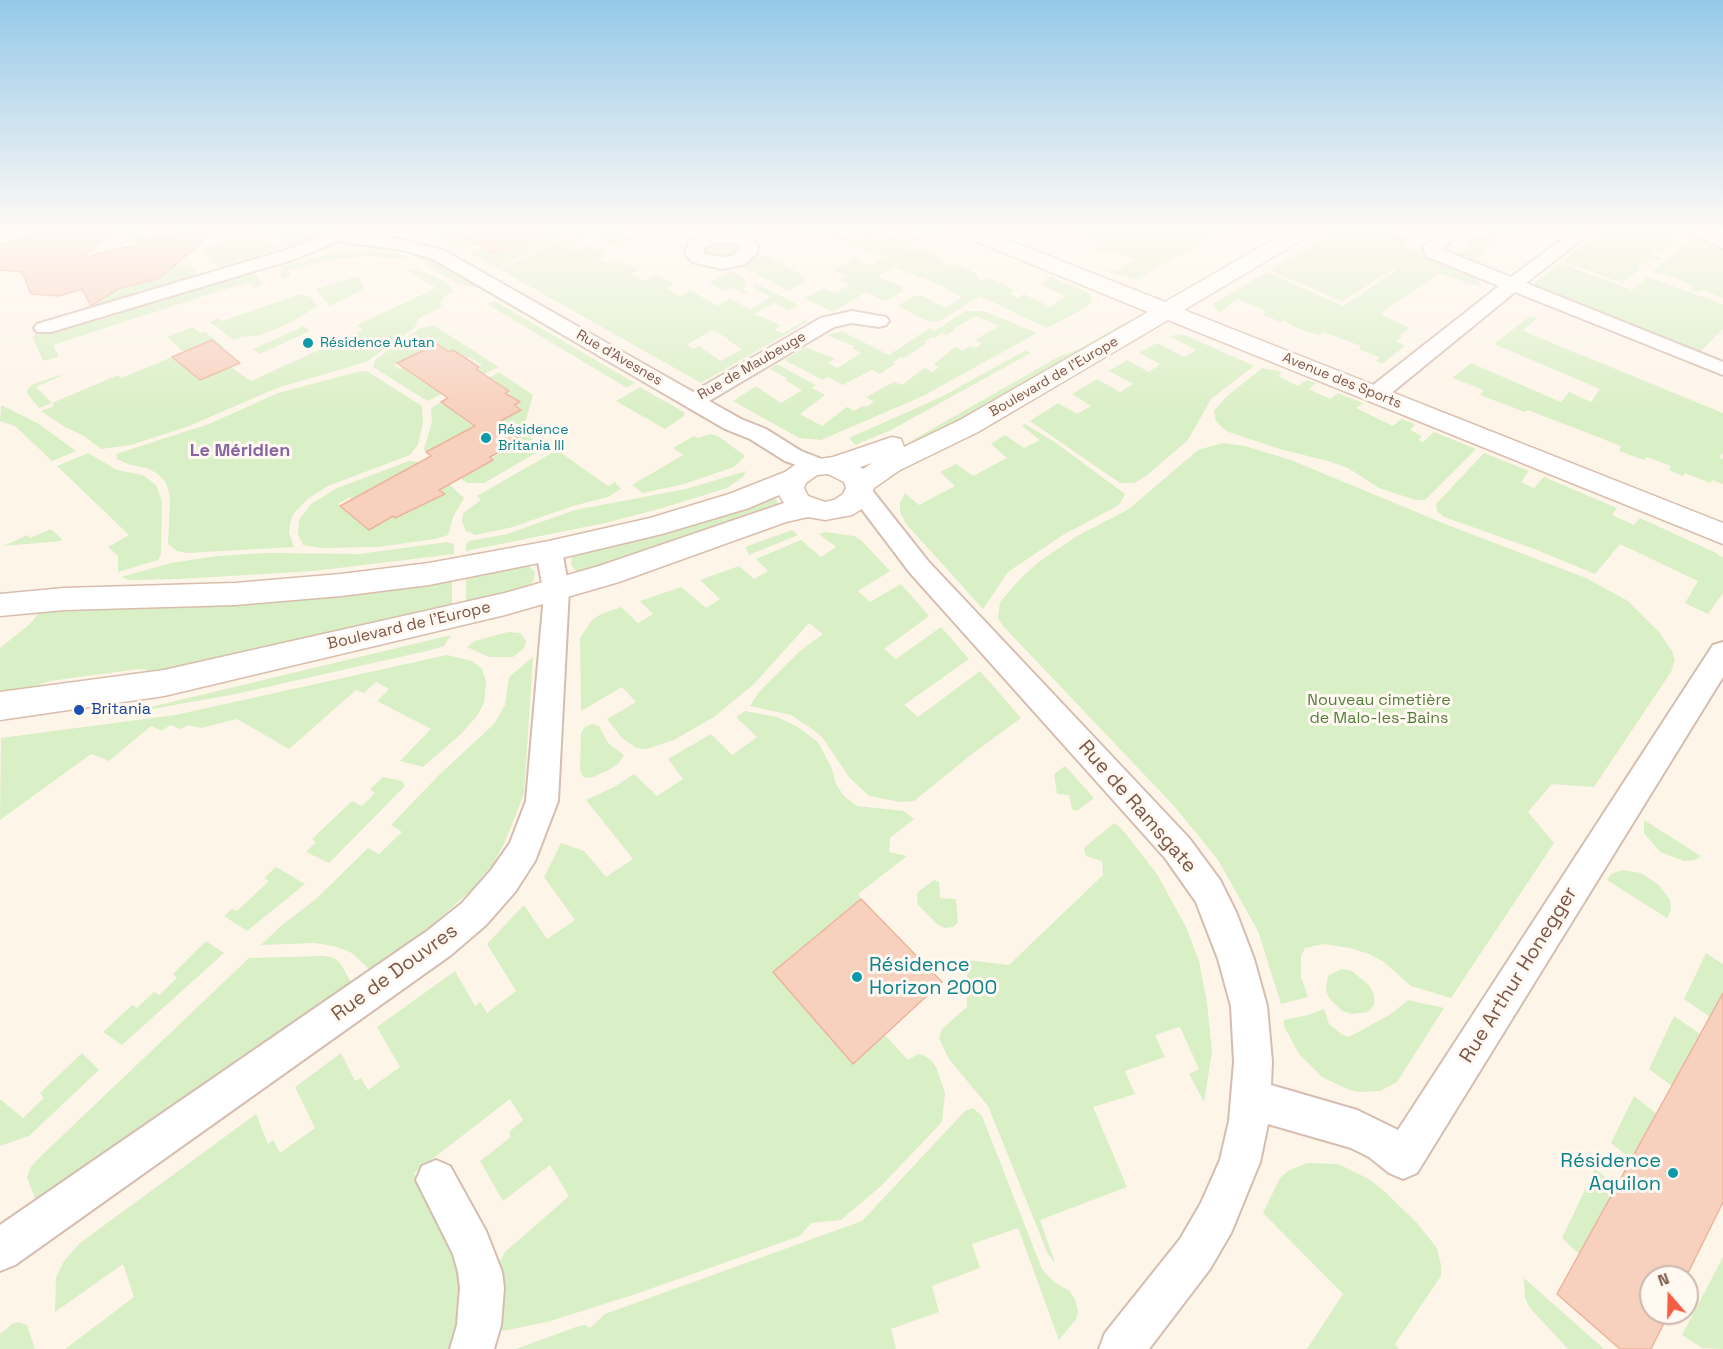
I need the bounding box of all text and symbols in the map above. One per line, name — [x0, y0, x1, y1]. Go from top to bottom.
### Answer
street label: Rue d'Avesnes — [573, 327, 665, 389]
street label: Rue de Maubeuge — [695, 328, 809, 404]
street label: Boulevard de l'Europe — [986, 333, 1122, 421]
place label: Résidence Autan — [320, 335, 434, 351]
marker: Résidence Autan — [301, 336, 315, 350]
street label: Avenue des Sports — [1280, 349, 1404, 413]
place label: Résidence Britania III — [498, 422, 568, 454]
marker: Résidence Britania III — [479, 431, 493, 445]
district label: Le Méridien — [190, 440, 290, 462]
street label: Boulevard de l'Europe — [325, 598, 493, 654]
park label: Nouveau cimetière de Malo-les-Bains — [1307, 691, 1451, 729]
place label: Britania — [91, 700, 151, 720]
marker: Britania — [72, 703, 86, 717]
street label: Rue de Ramsgate — [1073, 736, 1201, 878]
street label: Rue Arthur Honegger — [1455, 883, 1583, 1067]
street label: Rue de Douvres — [327, 919, 463, 1027]
place label: Résidence Horizon 2000 — [869, 954, 997, 1001]
marker: Résidence Horizon 2000 — [850, 970, 864, 984]
place label: Résidence Aquilon — [1560, 1150, 1661, 1197]
marker: Résidence Aquilon — [1666, 1166, 1680, 1180]
north arrow — [1639, 1265, 1699, 1325]
text: N — [1655, 1268, 1672, 1291]

